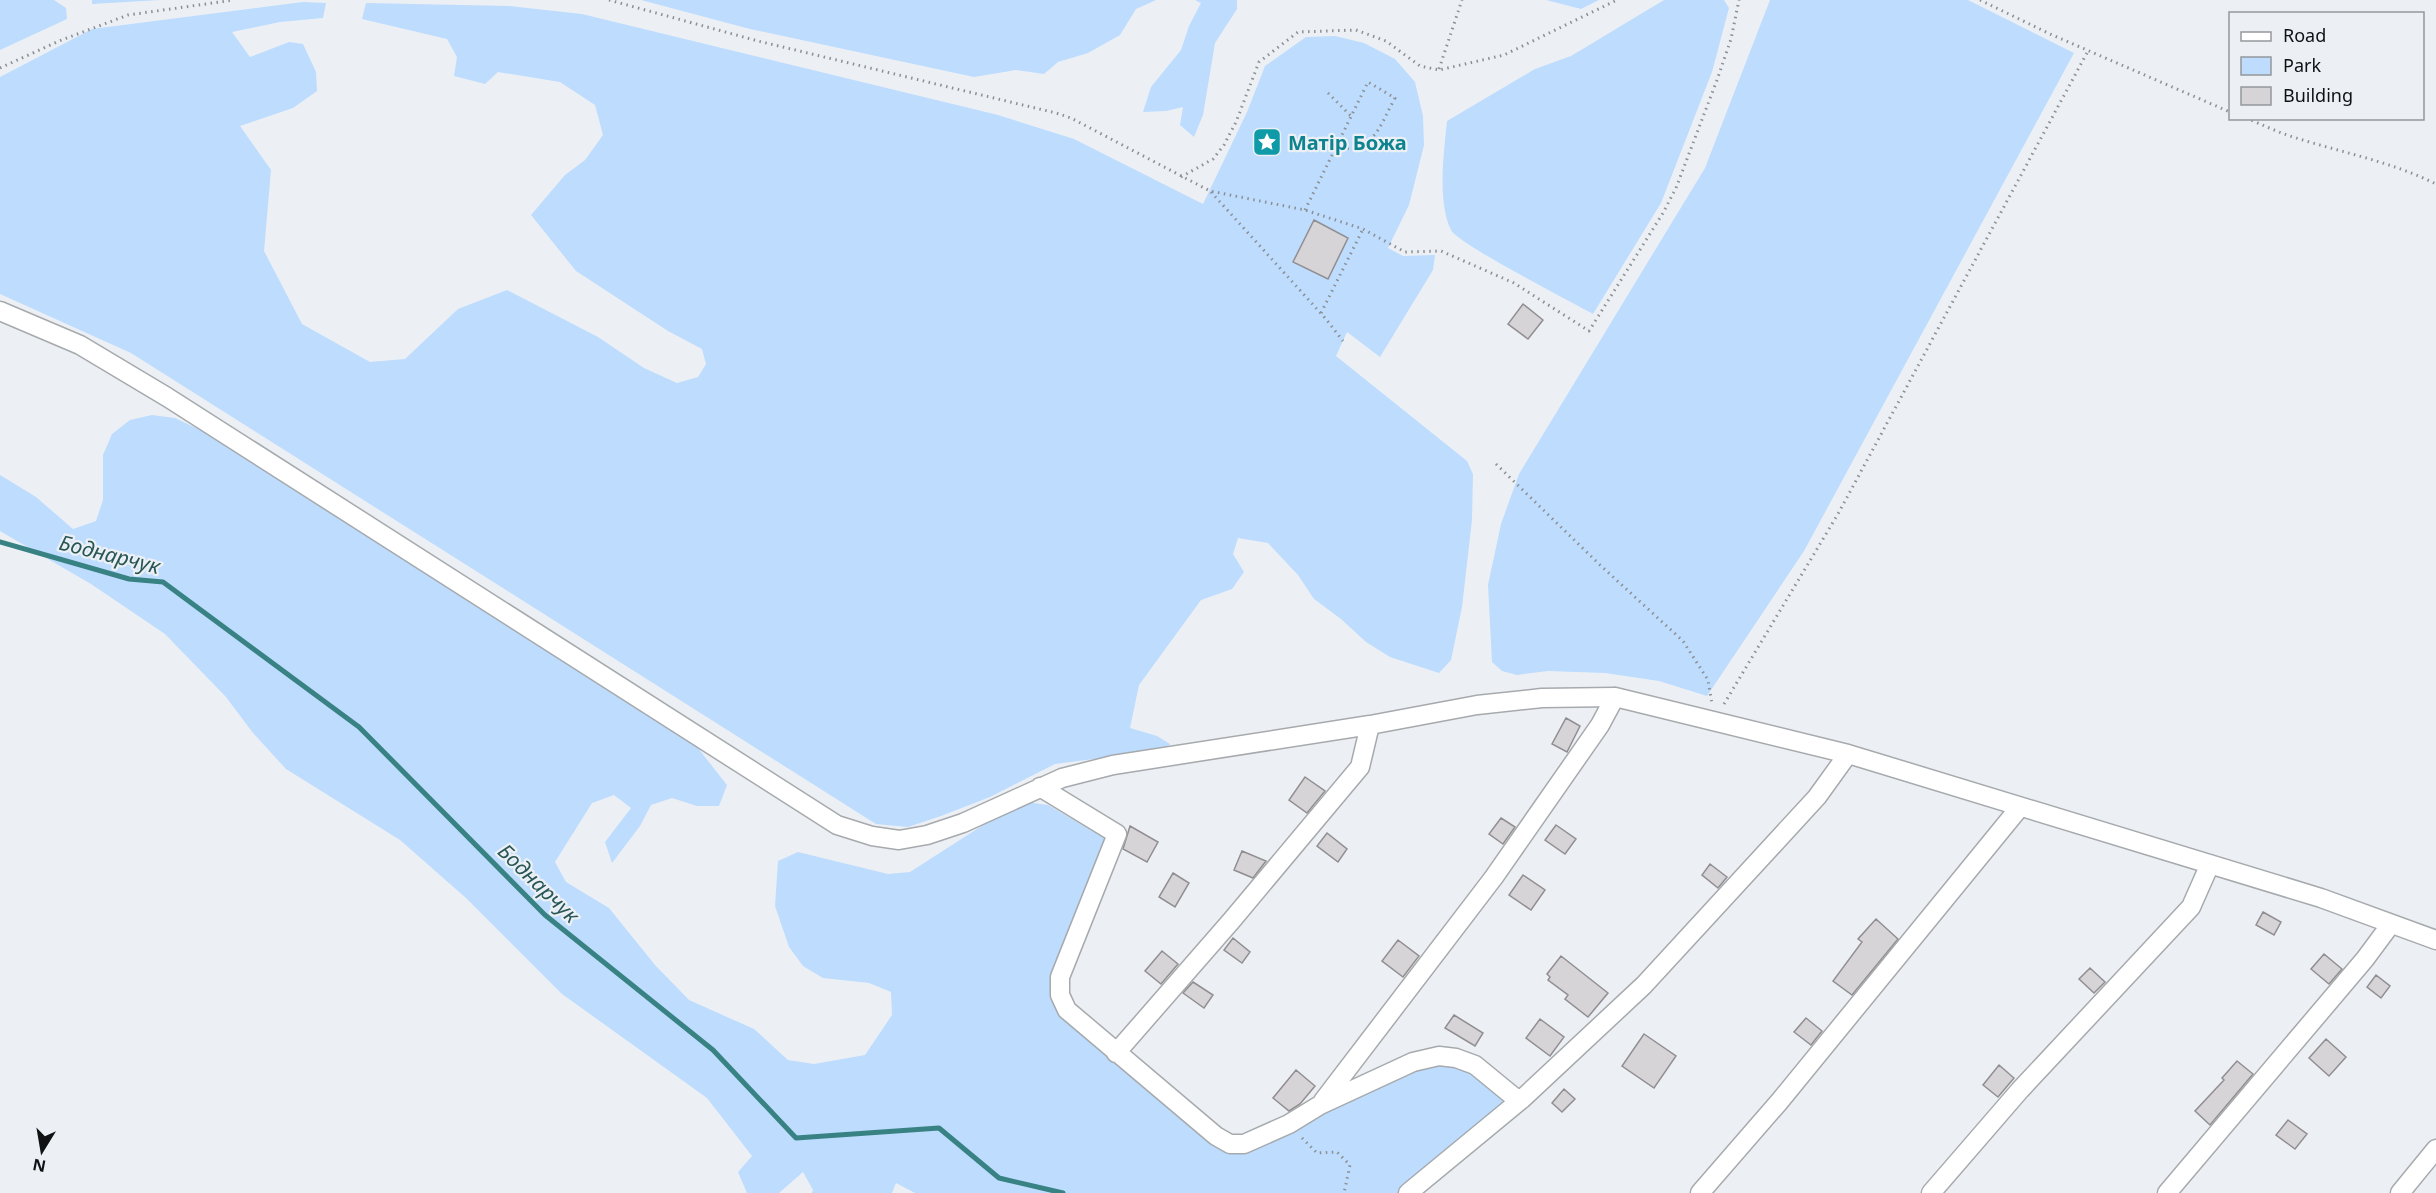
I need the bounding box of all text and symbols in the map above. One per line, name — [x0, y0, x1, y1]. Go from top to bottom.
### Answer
legend — [2229, 12, 2424, 120]
text: Road — [2283, 23, 2326, 47]
text: Park — [2283, 53, 2321, 77]
text: Building — [2283, 83, 2353, 107]
place icon: Матір Божа — [1251, 126, 1283, 158]
place label: Матір Божа — [1288, 129, 1407, 156]
water label: Боднарчук — [57, 528, 165, 580]
water label: Боднарчук — [492, 837, 587, 930]
north arrow — [12, 1121, 72, 1181]
text: N — [31, 1154, 48, 1178]

